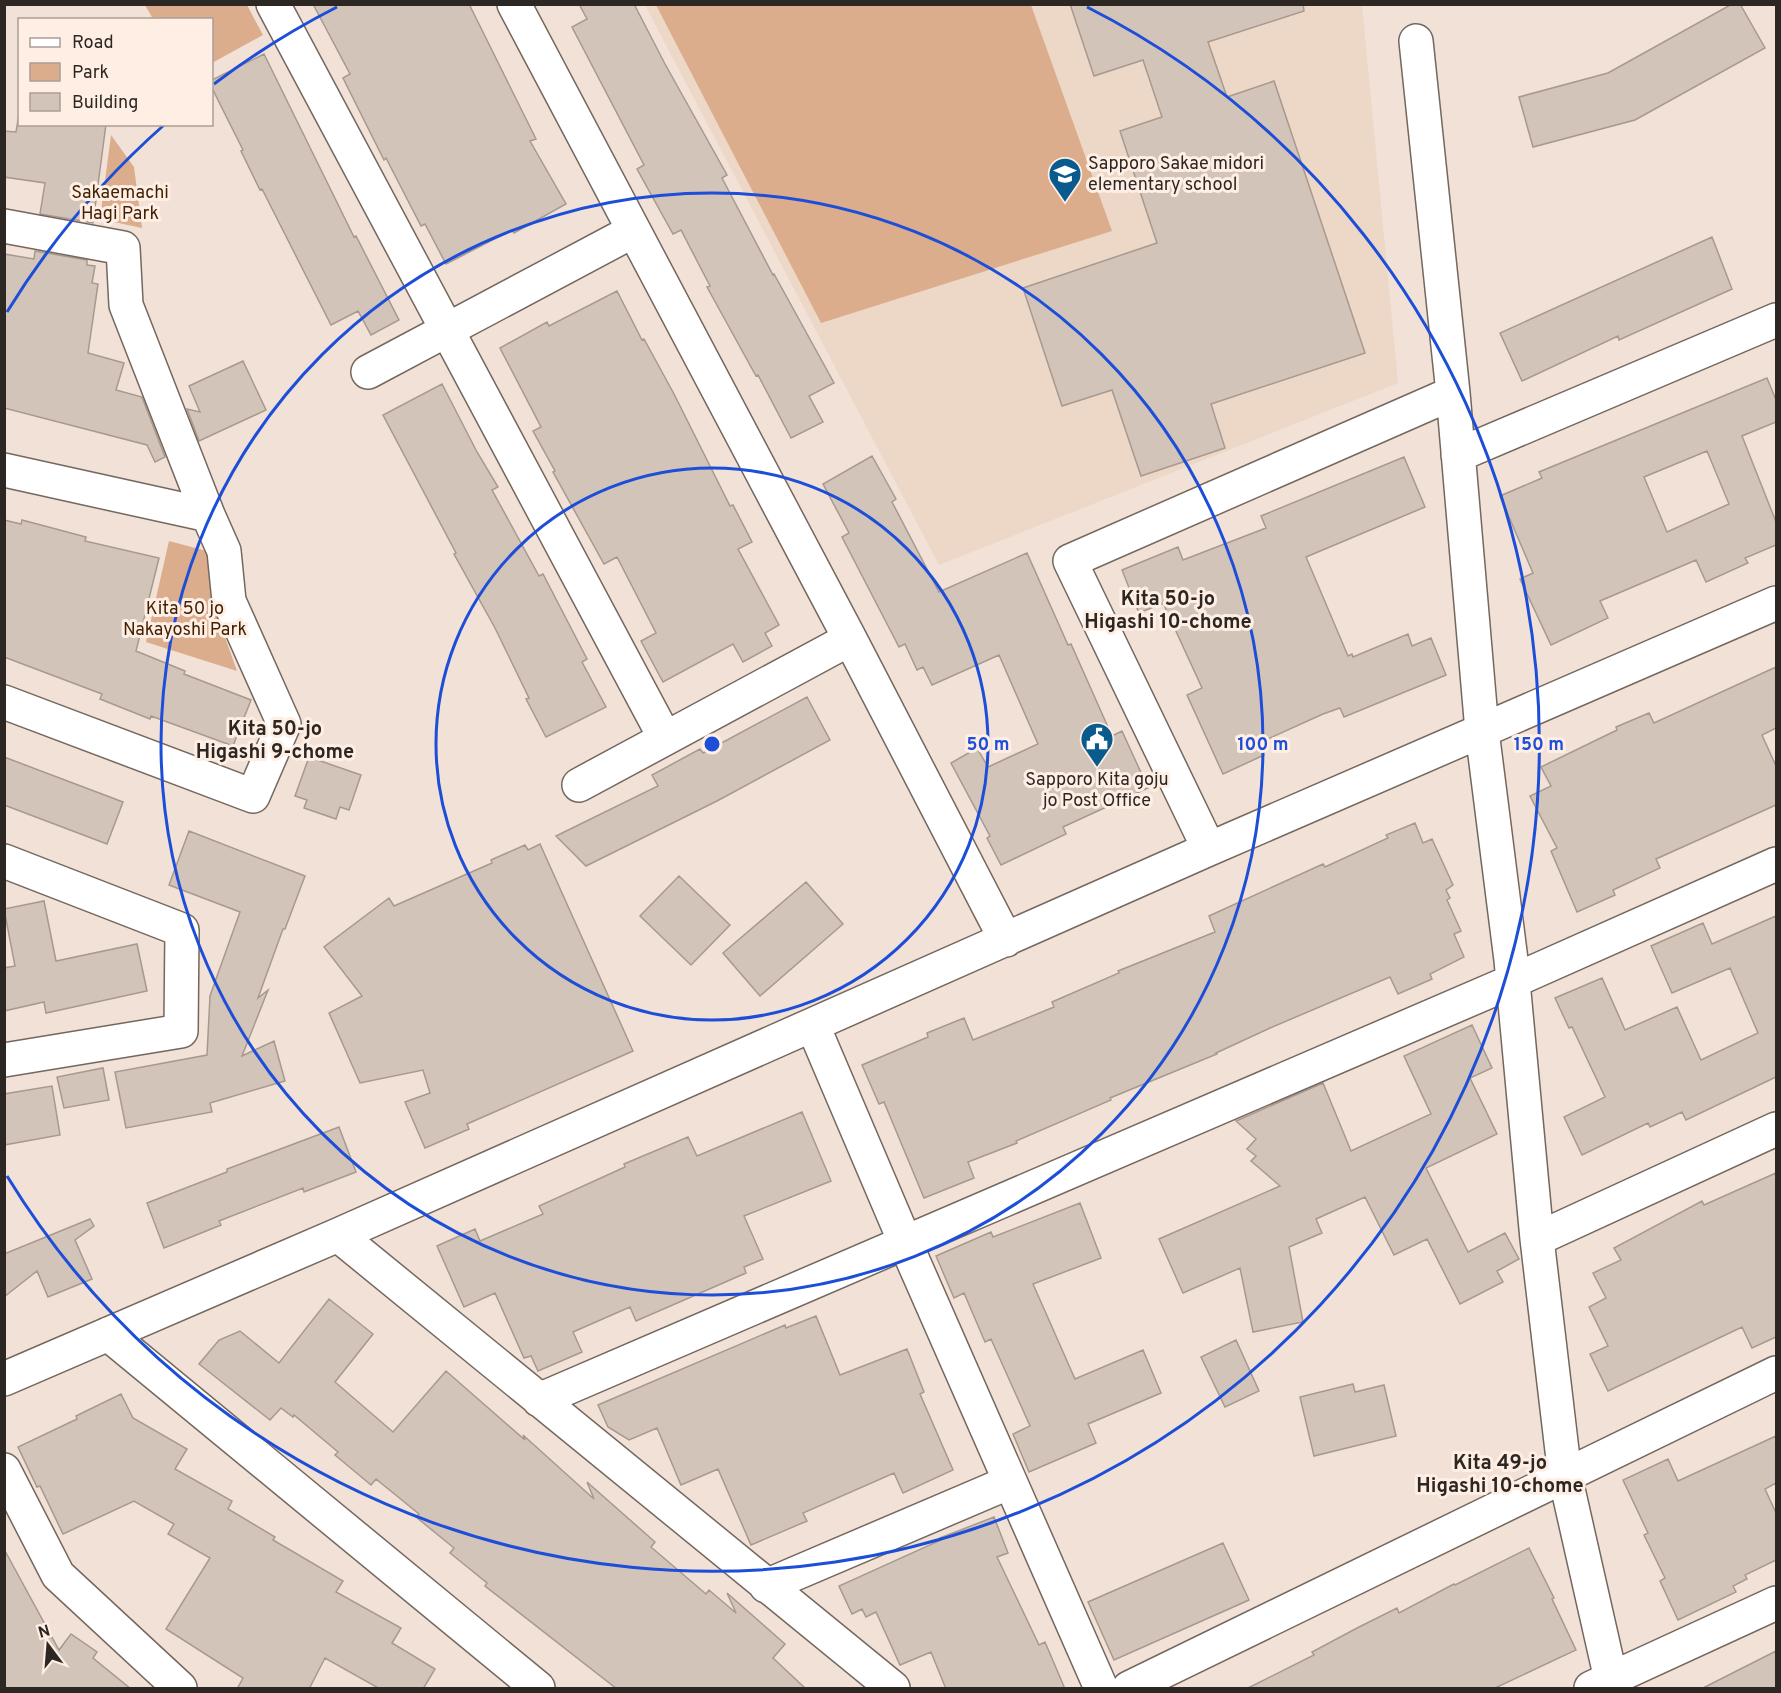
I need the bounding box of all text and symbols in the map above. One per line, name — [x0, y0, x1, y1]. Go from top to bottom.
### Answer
legend — [18, 18, 213, 126]
text: Road — [72, 32, 114, 55]
text: Park — [72, 62, 109, 85]
text: Building — [72, 92, 138, 115]
place label: Sapporo Sakae midori elementary school — [1088, 153, 1264, 197]
school or university icon: Sapporo Sakae midori elementary school — [1047, 156, 1083, 203]
park label: Sakaemachi Hagi Park — [71, 182, 169, 226]
district label: Kita 50-jo Higashi 10-chome — [1084, 587, 1252, 636]
park label: Kita 50 jo Nakayoshi Park — [123, 598, 247, 642]
district label: Kita 50-jo Higashi 9-chome — [196, 717, 354, 766]
public building icon: Sapporo Kita goju jo Post Office — [1079, 721, 1115, 768]
centre of rings — [702, 734, 722, 754]
text: 50 m — [966, 734, 1010, 757]
text: 100 m — [1237, 734, 1289, 757]
text: 150 m — [1514, 734, 1564, 757]
place label: Sapporo Kita goju jo Post Office — [1025, 769, 1169, 813]
district label: Kita 49-jo Higashi 10-chome — [1416, 1451, 1584, 1500]
north arrow — [18, 1615, 78, 1675]
text: N — [36, 1621, 53, 1644]

